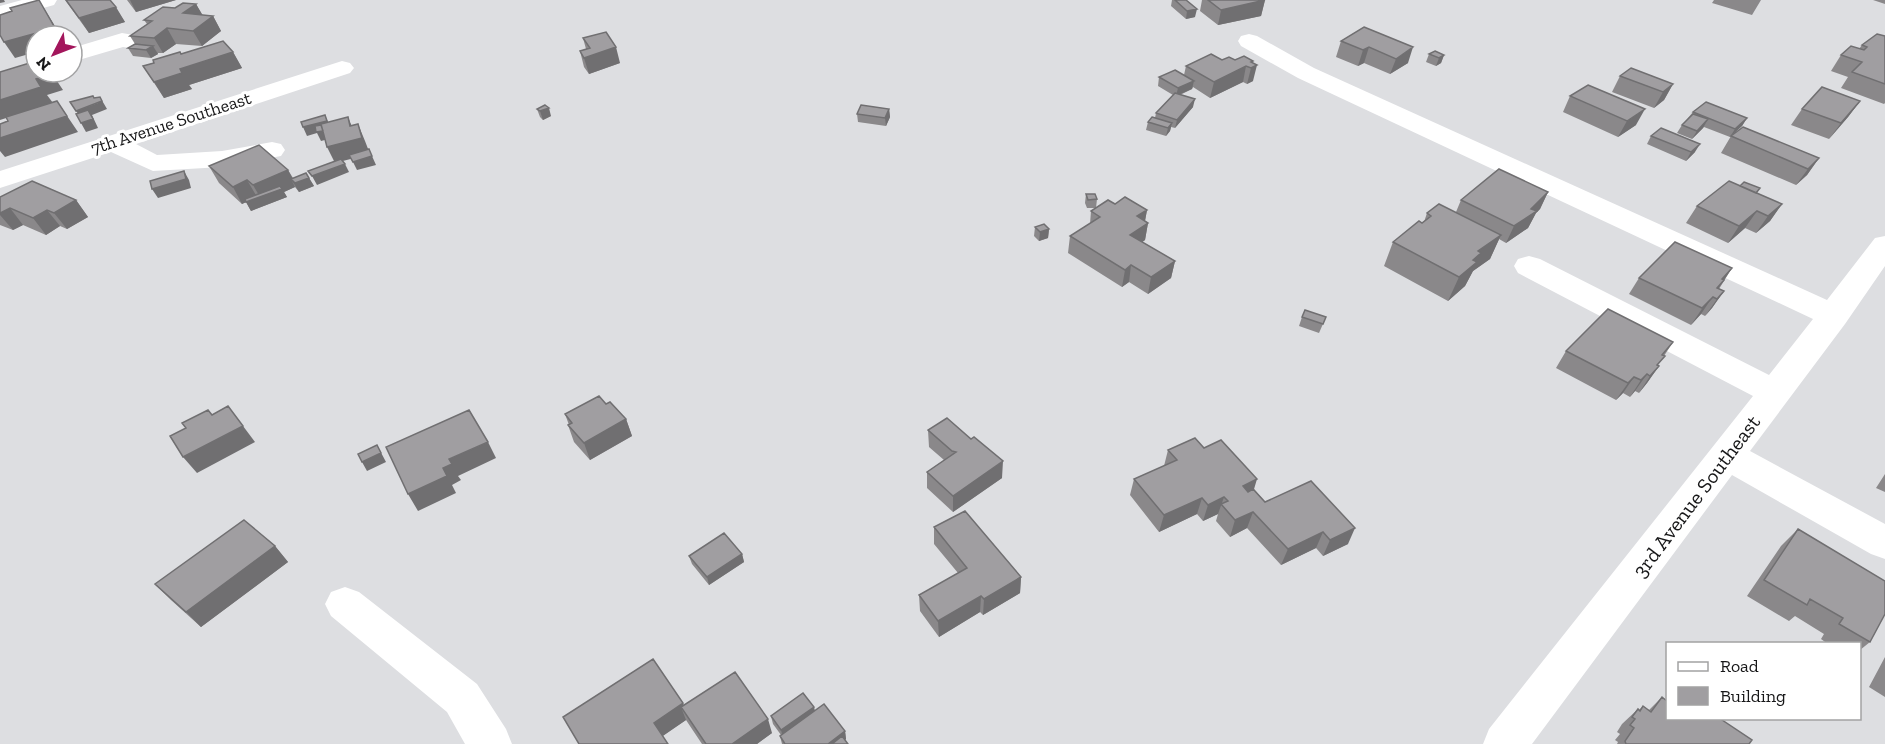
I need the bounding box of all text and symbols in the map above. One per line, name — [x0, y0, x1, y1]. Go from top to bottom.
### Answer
north arrow — [24, 24, 84, 84]
text: N — [32, 53, 54, 75]
street label: 7th Avenue Southeast — [88, 87, 254, 159]
street label: 3rd Avenue Southeast — [1627, 410, 1765, 582]
legend — [1666, 642, 1861, 720]
text: Road — [1720, 655, 1759, 677]
text: Building — [1720, 685, 1786, 707]

